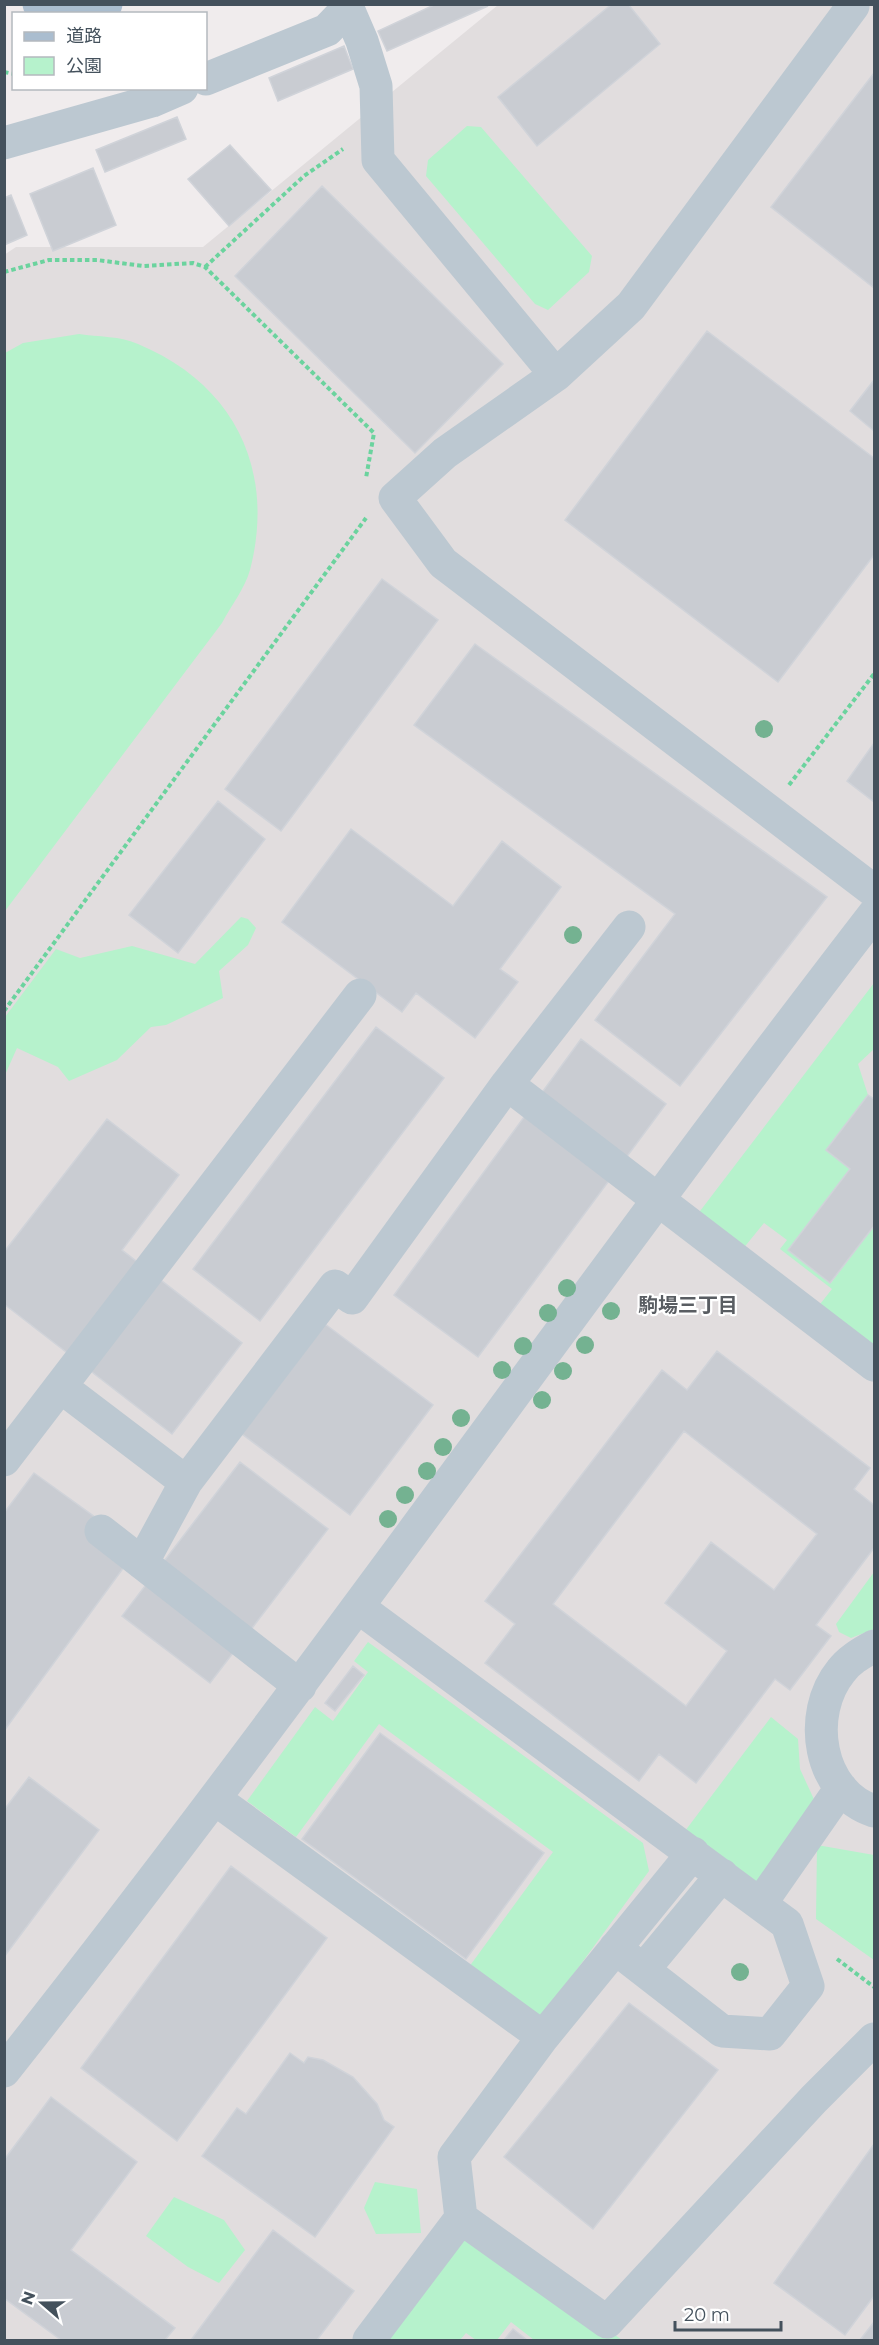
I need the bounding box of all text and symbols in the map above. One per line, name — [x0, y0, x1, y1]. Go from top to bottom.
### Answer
legend — [12, 12, 207, 90]
text: 道路 — [66, 25, 102, 47]
text: 公園 — [66, 55, 102, 77]
district label: 駒場三丁目 — [638, 1293, 738, 1317]
north arrow — [12, 2273, 72, 2333]
text: N — [17, 2289, 40, 2307]
scale bar — [675, 2294, 782, 2332]
text: 20 m — [684, 2304, 730, 2326]

